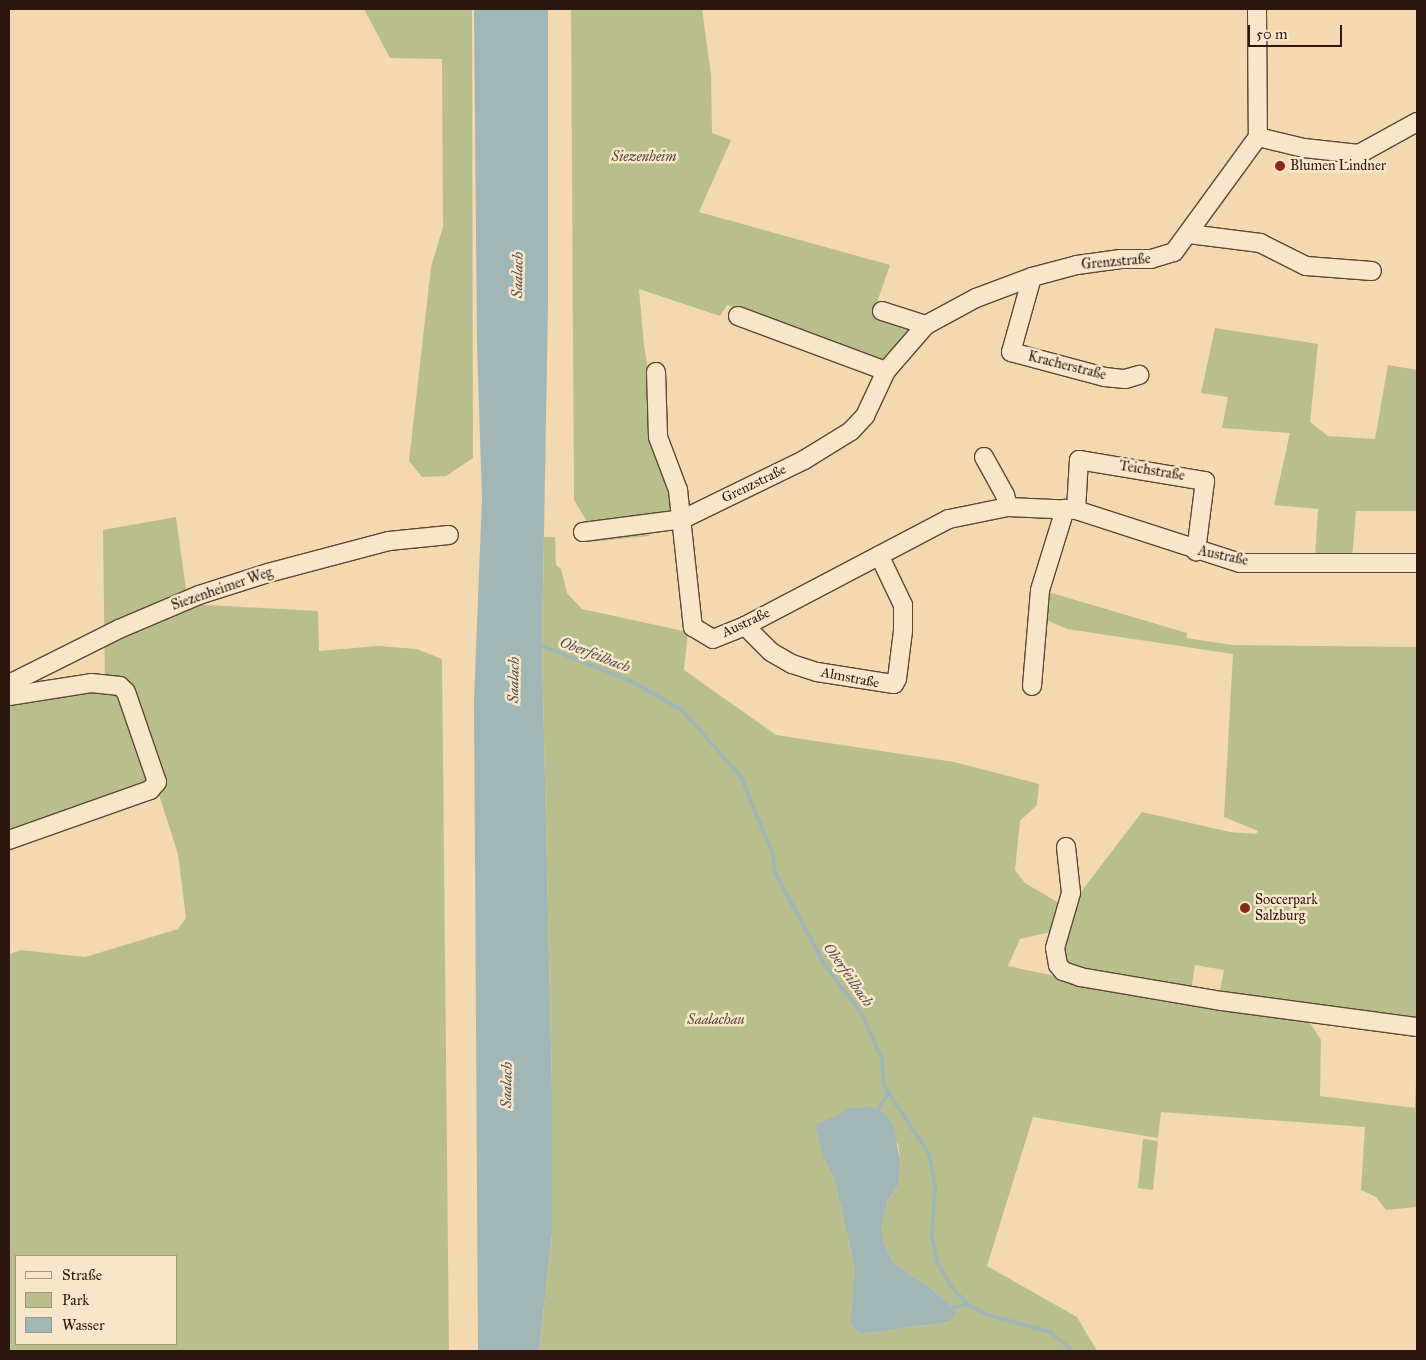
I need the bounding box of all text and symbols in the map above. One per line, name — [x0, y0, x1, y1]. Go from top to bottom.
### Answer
scale bar — [1251, 15, 1345, 47]
text: 50 m — [1256, 25, 1288, 43]
park label: Siezenheim — [612, 149, 676, 165]
place label: Blumen Lindner — [1290, 158, 1386, 174]
marker: Blumen Lindner — [1274, 160, 1286, 172]
street label: Grenzstraße — [1081, 251, 1151, 273]
water label: Saalach — [509, 252, 527, 298]
street label: Kracherstraße — [1026, 348, 1108, 384]
street label: Teichstraße — [1118, 458, 1186, 484]
street label: Grenzstraße — [719, 461, 789, 507]
street label: Austraße — [1196, 542, 1250, 570]
street label: Siezenheimer Weg — [169, 564, 275, 614]
street label: Austraße — [719, 605, 773, 641]
water label: Oberfeilbach — [557, 633, 633, 677]
water label: Saalach — [505, 657, 523, 703]
street label: Almstraße — [819, 664, 881, 692]
place label: Soccerpark Salzburg — [1255, 892, 1318, 924]
marker: Soccerpark Salzburg — [1239, 902, 1251, 914]
water label: Oberfeilbach — [819, 940, 877, 1010]
park label: Saalachau — [687, 1012, 745, 1028]
water label: Saalach — [498, 1062, 516, 1108]
legend — [15, 1255, 178, 1345]
text: Straße — [62, 1266, 102, 1284]
text: Park — [62, 1291, 89, 1309]
text: Wasser — [62, 1316, 105, 1334]

